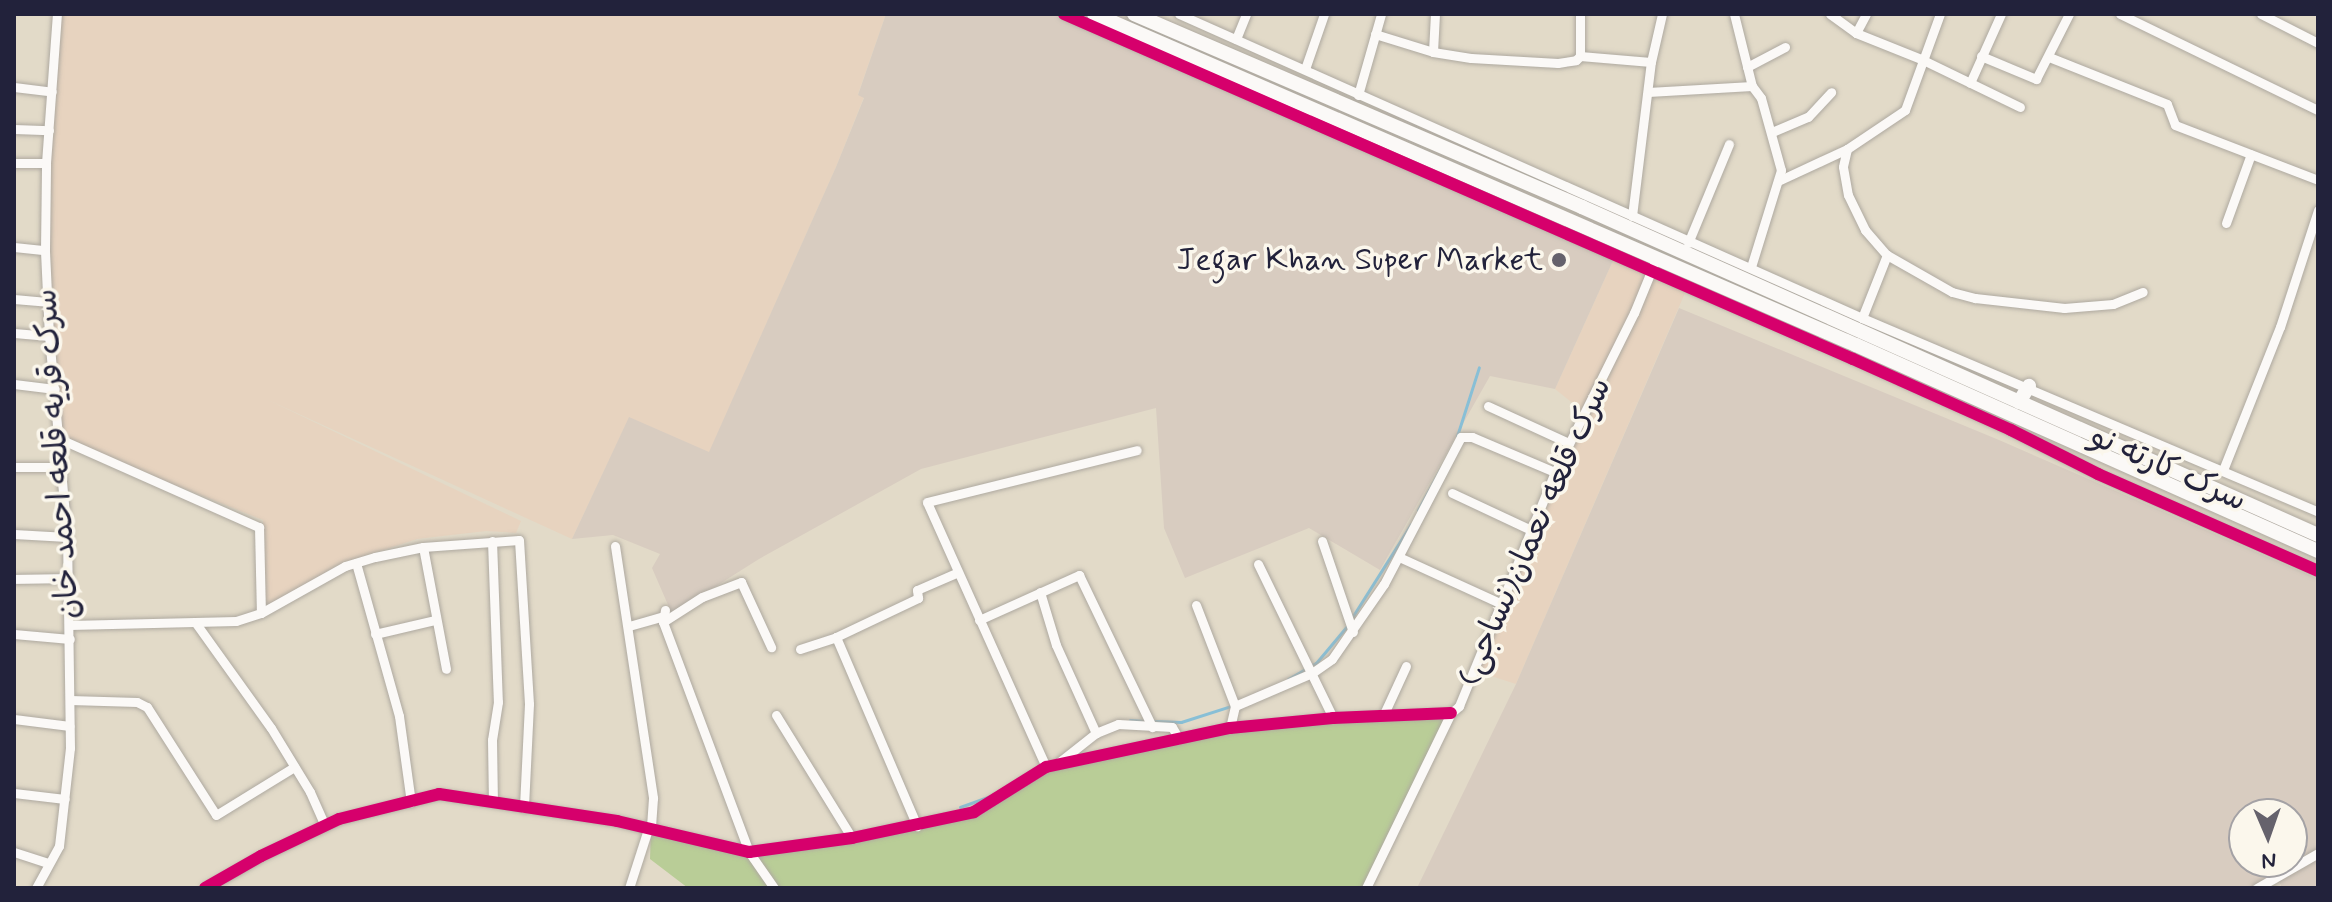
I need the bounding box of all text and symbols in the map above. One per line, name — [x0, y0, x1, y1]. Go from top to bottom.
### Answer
place label: Jegar Khan Super Market — [1174, 241, 1543, 279]
marker: Jegar Khan Super Market — [1550, 251, 1568, 269]
street label: سرک قریه قلعه احمد خان — [27, 288, 89, 620]
street label: سرک قلعه نعمان(نساجی) — [1450, 372, 1620, 692]
street label: سرک کارته نو — [2084, 418, 2252, 520]
north arrow — [2228, 798, 2308, 878]
text: N — [2261, 846, 2277, 874]

